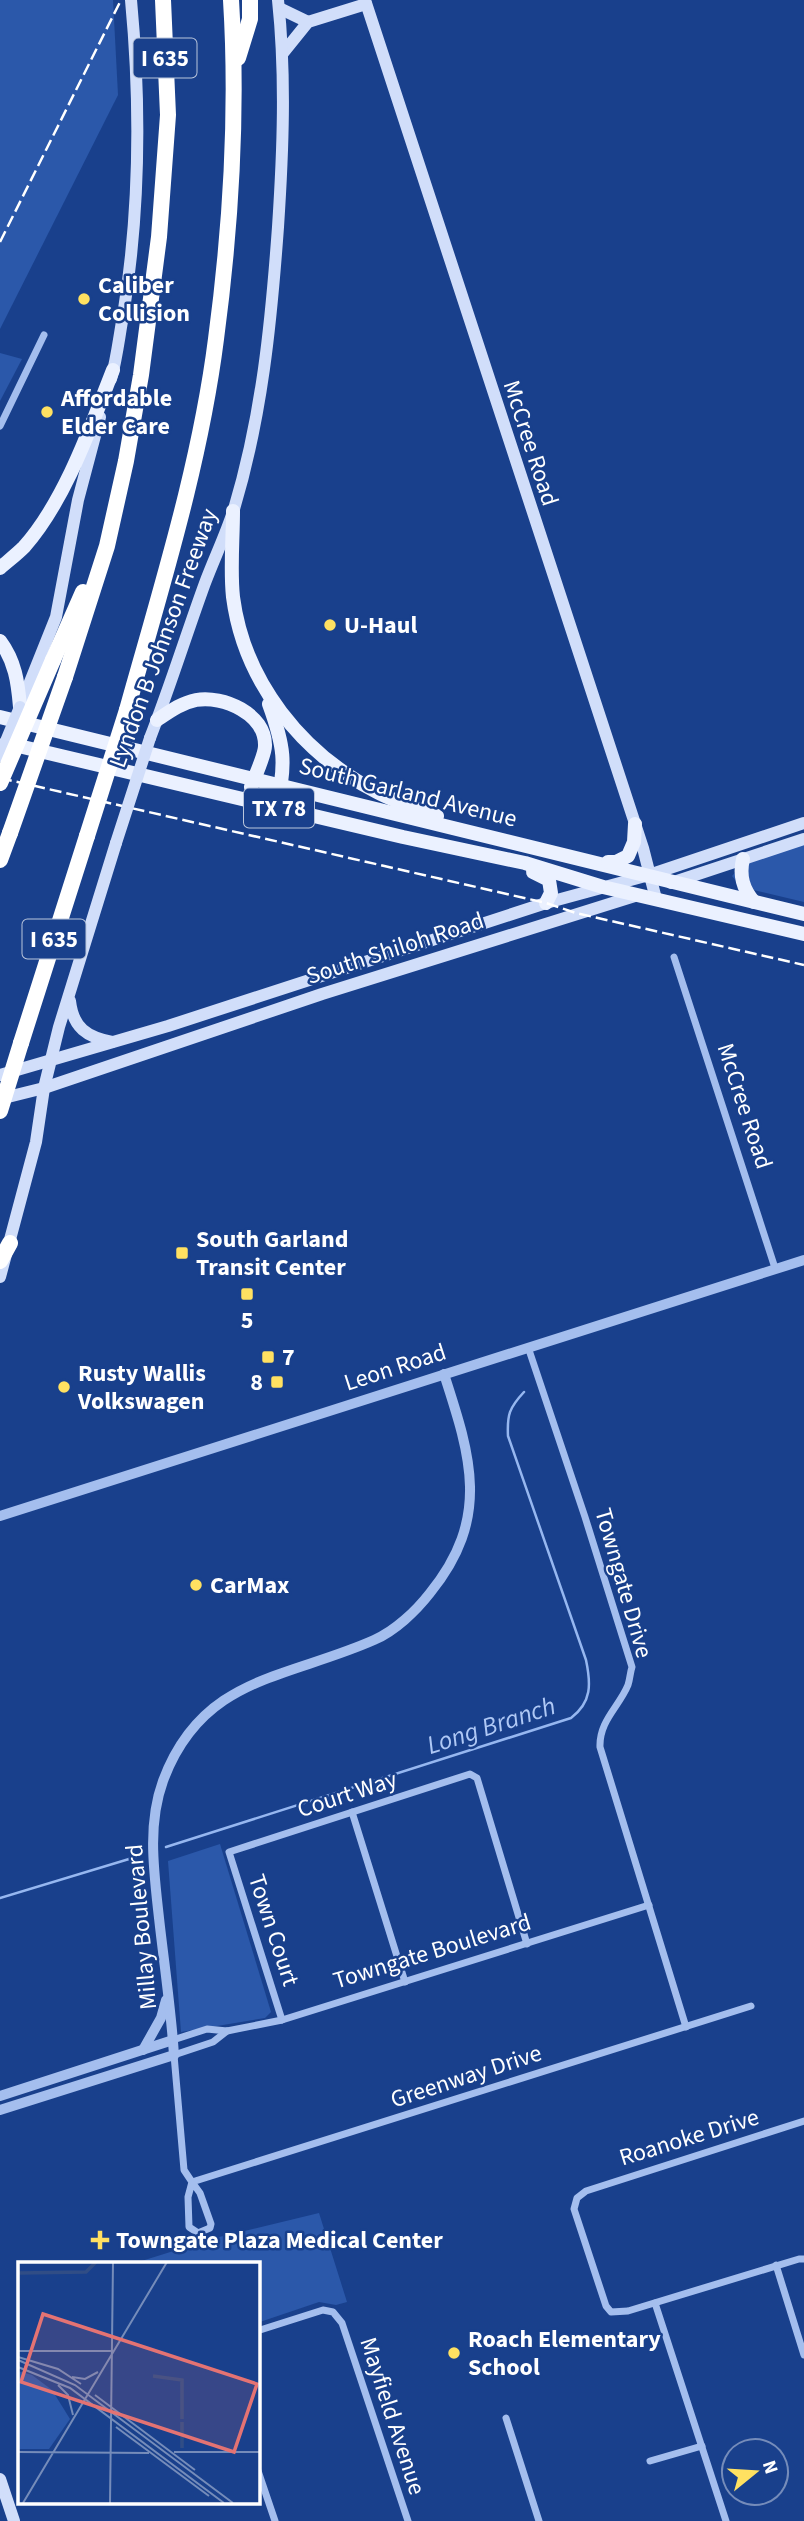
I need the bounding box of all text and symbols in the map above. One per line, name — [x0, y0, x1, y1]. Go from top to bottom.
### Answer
road number: I 635 — [134, 39, 196, 78]
place label: Caliber Collision — [98, 268, 190, 331]
marker: Caliber Collision — [76, 291, 92, 307]
street label: McCree Road — [494, 376, 567, 511]
place label: Affordable Elder Care — [60, 381, 172, 444]
marker: Affordable Elder Care — [39, 404, 55, 420]
street label: Lyndon B Johnson Freeway — [100, 504, 227, 773]
place label: U-Haul — [344, 608, 417, 643]
marker: U-Haul — [322, 617, 338, 633]
street label: South Garland Avenue — [295, 748, 521, 837]
road number: TX 78 — [244, 788, 314, 828]
street label: South Shiloh Road — [302, 903, 489, 994]
road number: I 635 — [22, 920, 86, 958]
street label: McCree Road — [708, 1039, 781, 1174]
place label: South Garland Transit Center — [196, 1222, 349, 1285]
marker: South Garland Transit Center — [174, 1245, 190, 1261]
marker: 5 — [239, 1286, 255, 1302]
place label: 5 — [241, 1303, 253, 1338]
street label: Leon Road — [339, 1334, 451, 1400]
place label: 7 — [282, 1340, 295, 1375]
marker: 7 — [260, 1349, 276, 1365]
place label: Rusty Wallis Volkswagen — [77, 1356, 206, 1419]
place label: 8 — [250, 1365, 263, 1400]
marker: 8 — [269, 1374, 285, 1390]
marker: Rusty Wallis Volkswagen — [56, 1379, 72, 1395]
street label: Towngate Drive — [585, 1504, 662, 1662]
place label: CarMax — [210, 1568, 289, 1603]
marker: CarMax — [188, 1577, 204, 1593]
water label: Long Branch — [422, 1687, 560, 1764]
street label: Court Way — [293, 1762, 401, 1827]
street label: Millay Boulevard — [117, 1843, 166, 2011]
street label: Town Court — [239, 1870, 308, 1991]
street label: Towngate Boulevard — [329, 1905, 535, 1998]
street label: Greenway Drive — [386, 2036, 546, 2117]
street label: Roanoke Drive — [615, 2100, 763, 2175]
place label: Towngate Plaza Medical Center — [116, 2223, 443, 2258]
marker: Towngate Plaza Medical Center — [90, 2230, 110, 2250]
inset map — [18, 2262, 259, 2504]
place label: Roach Elementary School — [468, 2322, 661, 2385]
street label: Mayfield Avenue — [351, 2333, 434, 2499]
marker: Roach Elementary School — [446, 2345, 462, 2361]
north arrow — [720, 2437, 790, 2507]
text: N — [755, 2457, 785, 2477]

